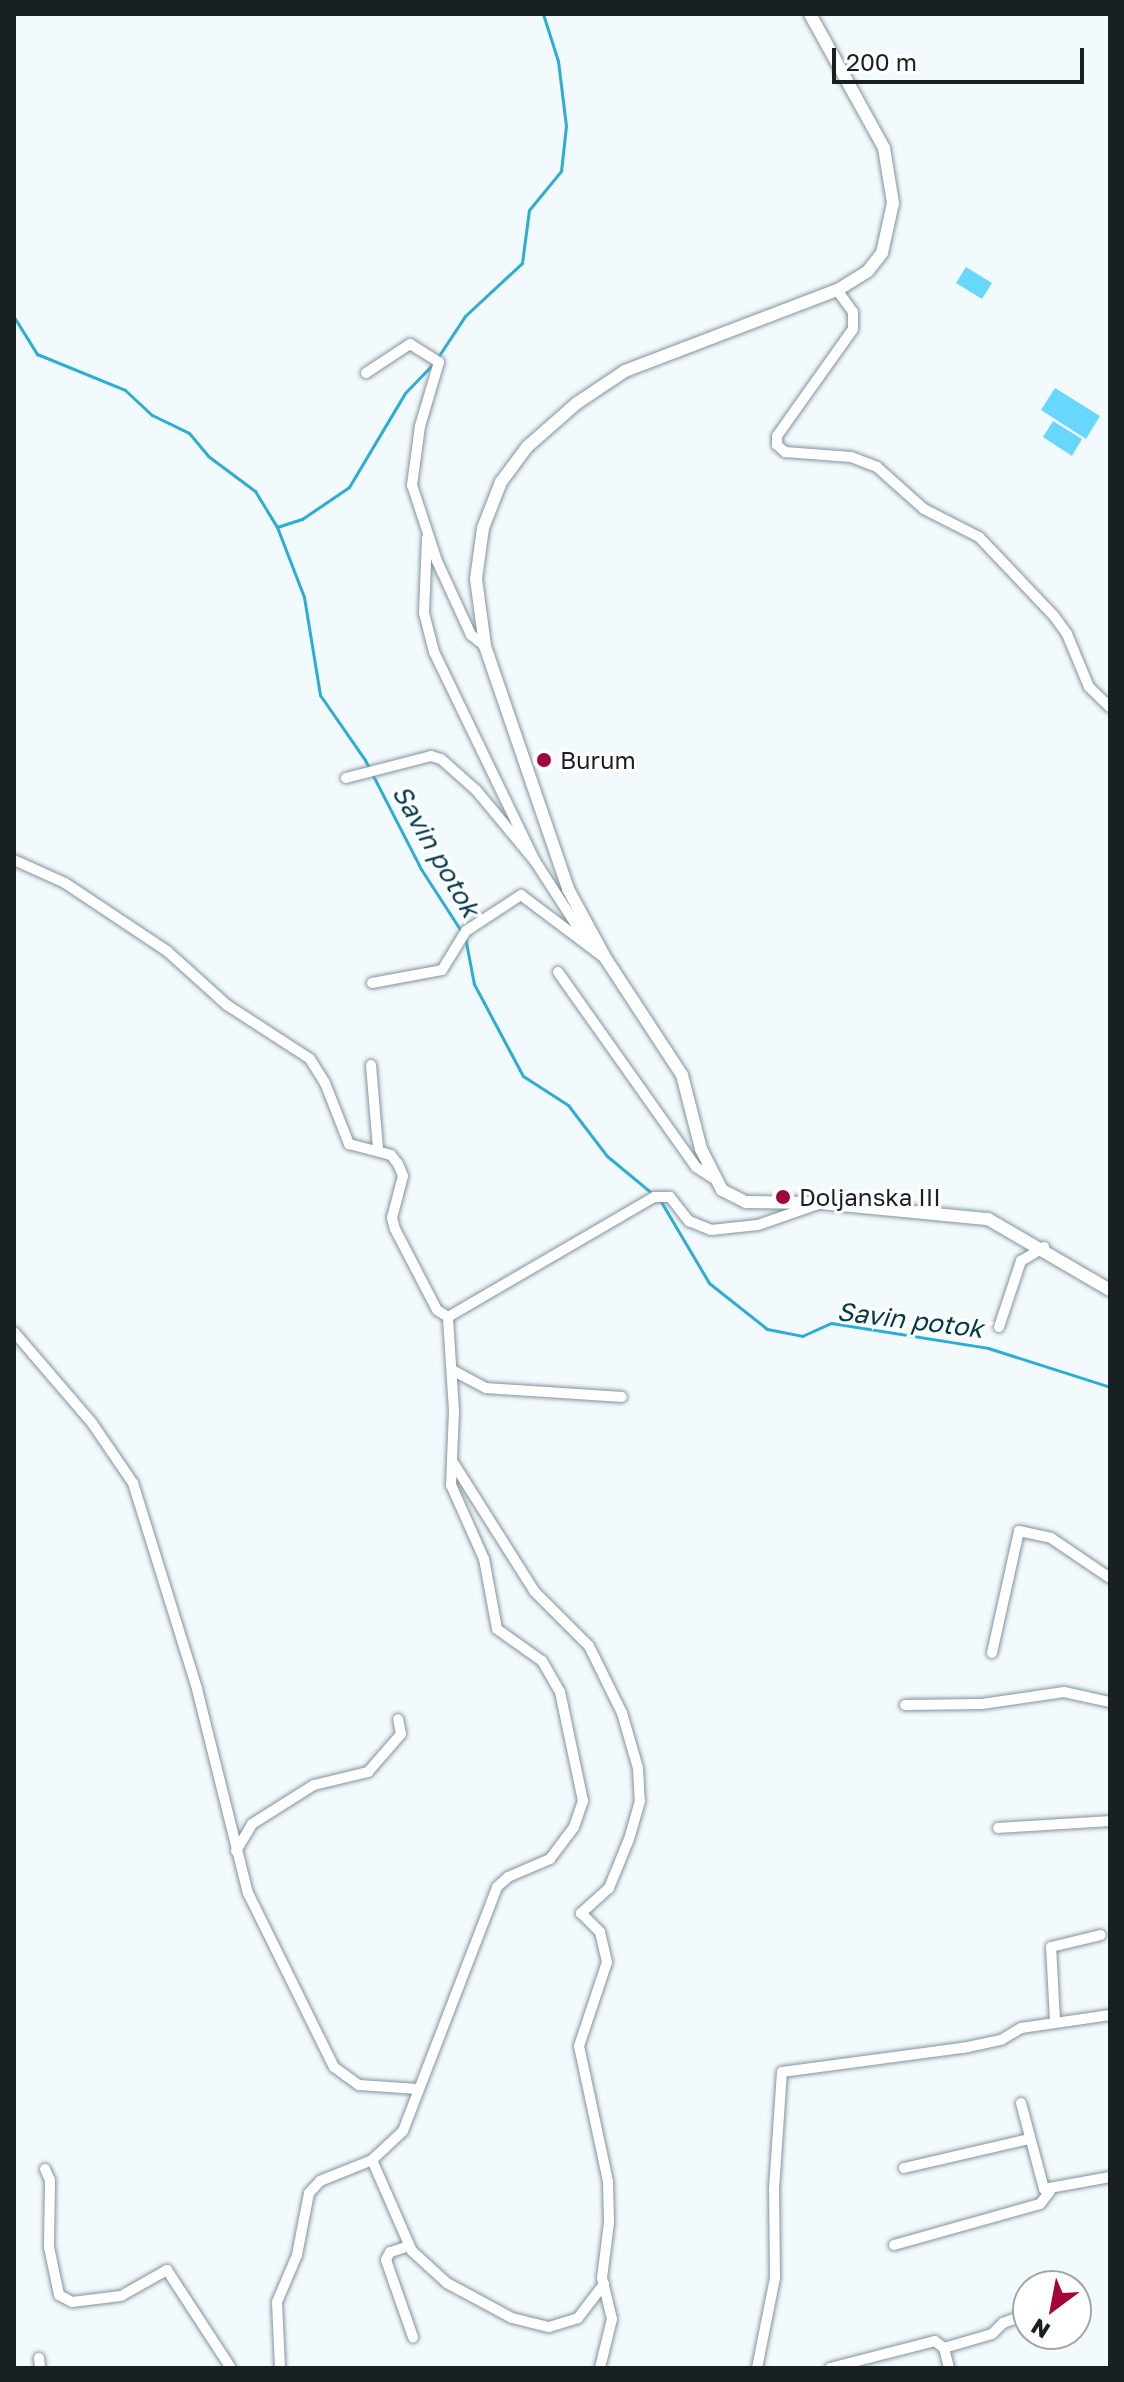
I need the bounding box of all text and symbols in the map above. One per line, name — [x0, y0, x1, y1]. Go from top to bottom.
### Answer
scale bar — [836, 32, 1088, 82]
text: 200 m — [846, 47, 917, 76]
place label: Burum — [560, 746, 636, 774]
marker: Burum — [535, 751, 553, 769]
water label: Savin potok — [386, 780, 486, 922]
place label: Doljanska III — [799, 1183, 941, 1211]
marker: Doljanska III — [774, 1188, 792, 1206]
water label: Savin potok — [835, 1296, 985, 1344]
north arrow — [1012, 2270, 1092, 2350]
text: N — [1026, 2313, 1054, 2345]

